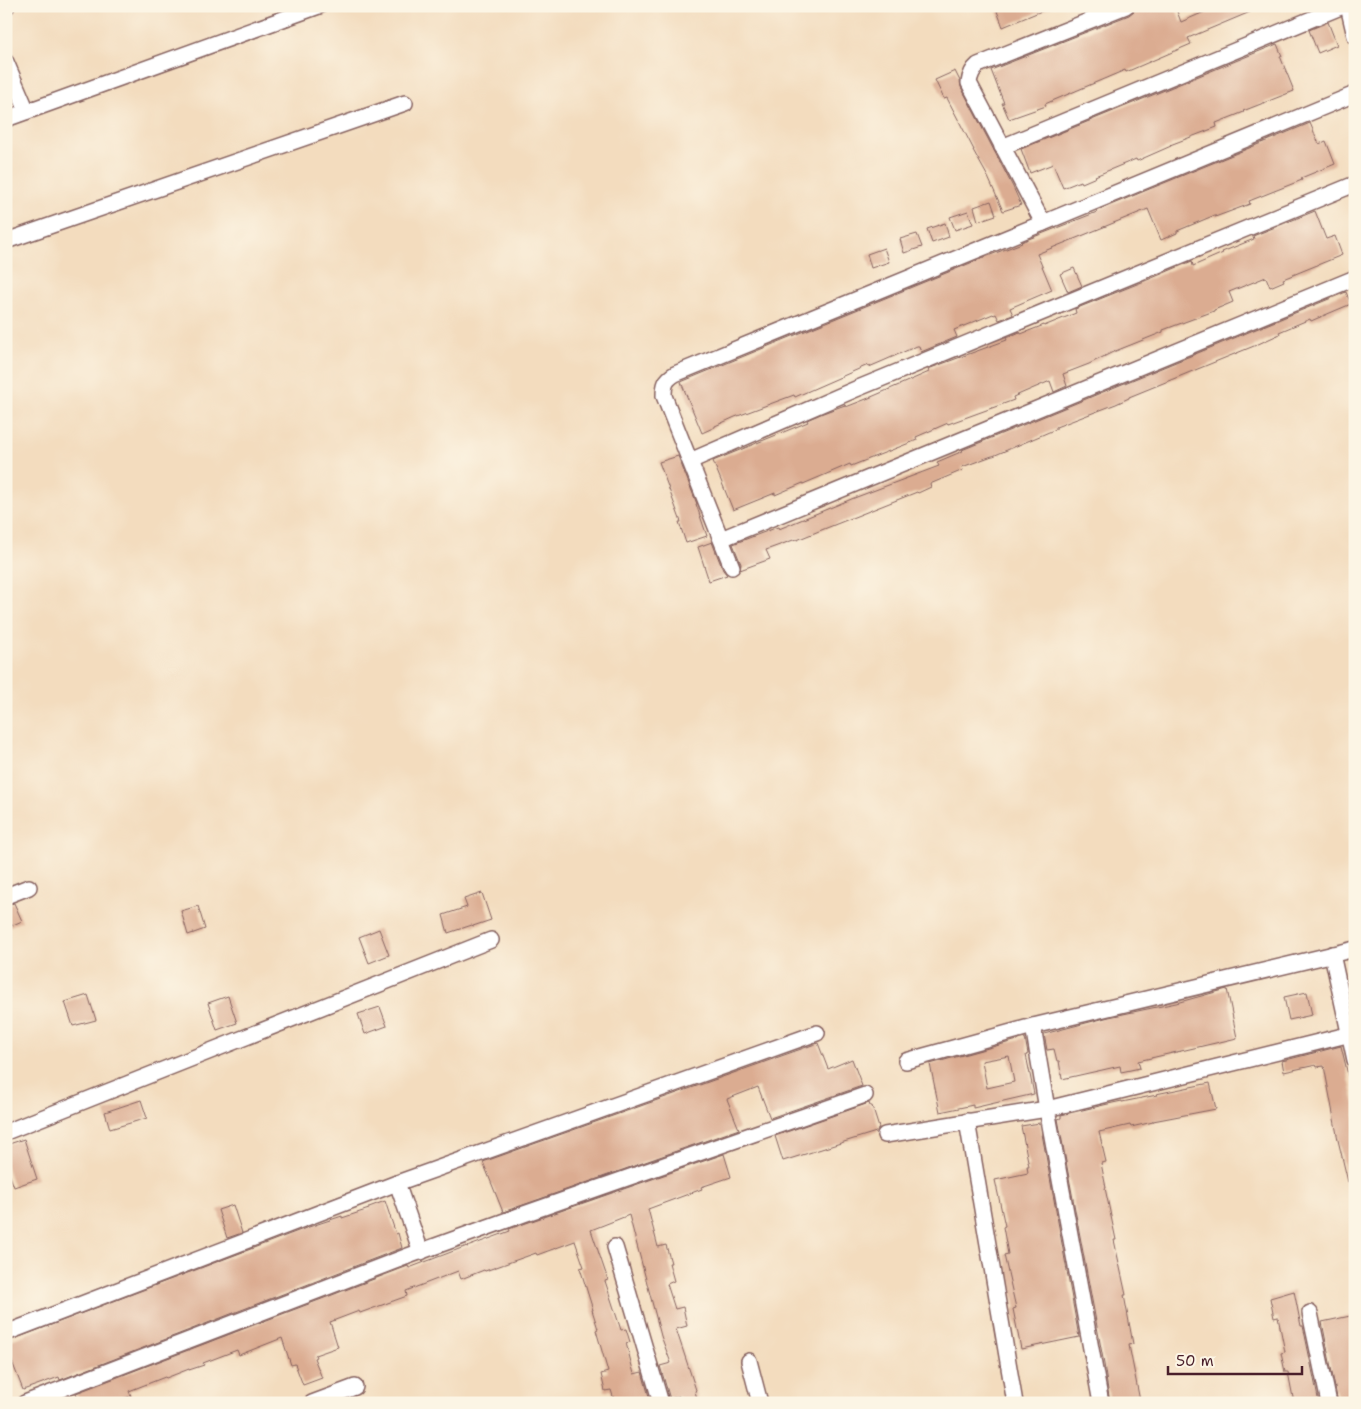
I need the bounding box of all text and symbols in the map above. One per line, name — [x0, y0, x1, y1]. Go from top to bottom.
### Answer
scale bar — [1168, 1344, 1302, 1376]
text: 50 m — [1176, 1351, 1214, 1371]

